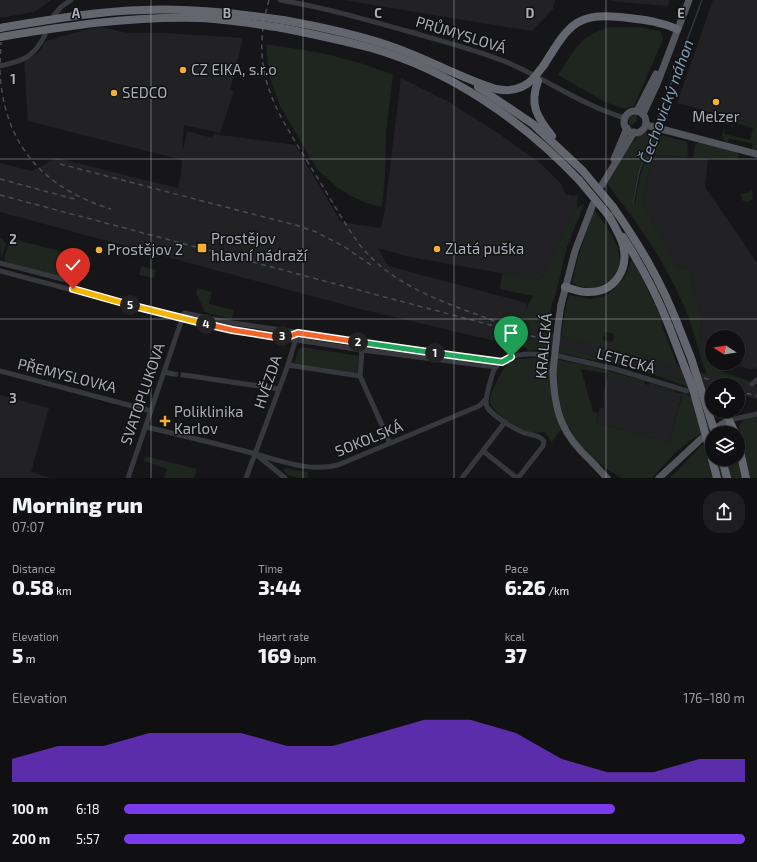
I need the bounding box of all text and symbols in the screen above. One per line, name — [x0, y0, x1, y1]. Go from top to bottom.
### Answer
text: A — [72, 5, 81, 21]
text: B — [223, 5, 231, 21]
text: C — [374, 5, 382, 21]
text: D — [526, 5, 535, 21]
text: E — [677, 5, 685, 21]
street label: PRŮMYSLOVÁ — [414, 12, 509, 57]
water label: Čechovický náhon — [634, 36, 698, 166]
place label: CZ EIKA, s.r.o — [191, 60, 277, 78]
marker: CZ EIKA, s.r.o — [178, 65, 188, 75]
text: 1 — [10, 71, 16, 87]
place label: SEDCO — [122, 83, 167, 101]
marker: SEDCO — [109, 88, 119, 98]
marker: Melzer — [711, 97, 721, 107]
place label: Melzer — [692, 107, 740, 125]
place label: Prostějov hlavní nádraží — [211, 229, 309, 264]
text: 2 — [9, 231, 17, 247]
place label: Zlatá puška — [445, 239, 524, 257]
place label: Prostějov 2 — [107, 240, 183, 259]
marker: Prostějov hlavní nádraží — [196, 242, 208, 254]
marker: Zlatá puška — [432, 244, 442, 254]
marker: Prostějov 2 — [94, 245, 104, 255]
pin — [56, 248, 90, 289]
icon: check — [62, 254, 84, 276]
pin: 5 — [120, 295, 140, 315]
text: 5 — [127, 298, 133, 311]
street label: KRALICKÁ — [531, 312, 555, 380]
pin: 4 — [196, 314, 216, 334]
pin — [494, 316, 528, 357]
text: 4 — [202, 317, 210, 330]
icon: arrive — [500, 322, 522, 344]
pin: 3 — [272, 326, 292, 346]
text: 3 — [279, 329, 285, 342]
north arrow — [705, 330, 745, 370]
map controls — [705, 330, 745, 466]
pin: 2 — [348, 332, 368, 352]
text: 2 — [355, 335, 361, 348]
street label: SVATOPLUKOVA — [116, 340, 168, 447]
pin: 1 — [425, 343, 445, 363]
street label: LETECKÁ — [595, 344, 658, 377]
text: 1 — [433, 346, 437, 359]
street label: HVĚZDA — [250, 352, 285, 411]
street label: PŘEMYSLOVKA — [16, 354, 119, 396]
button: locate — [705, 378, 745, 418]
text: 3 — [9, 390, 17, 406]
place label: Poliklinika Karlov — [174, 402, 244, 437]
marker: Poliklinika Karlov — [159, 415, 171, 427]
street label: SOKOLSKÁ — [332, 416, 406, 460]
button: layers — [705, 426, 745, 466]
text: Morning run — [12, 491, 143, 517]
button: share — [703, 491, 745, 533]
text: 07:07 — [12, 519, 44, 535]
text: Distance — [12, 562, 55, 575]
text: Time — [258, 562, 283, 575]
text: Pace — [505, 562, 528, 575]
text: 0.58 — [12, 575, 54, 599]
text: 3:44 — [258, 575, 301, 599]
text: 6:26 — [505, 575, 546, 599]
text: km — [54, 584, 72, 597]
text: /km — [546, 584, 569, 597]
text: Elevation — [12, 630, 59, 643]
text: Heart rate — [258, 630, 309, 643]
text: kcal — [505, 630, 525, 643]
text: 5 — [12, 643, 23, 667]
text: 169 — [258, 643, 291, 667]
text: 37 — [505, 643, 527, 667]
text: m — [23, 652, 35, 665]
text: bpm — [291, 652, 316, 665]
text: Elevation — [12, 690, 67, 706]
text: 176–180 m — [683, 690, 745, 706]
text: 100 m — [12, 801, 48, 817]
text: 6:18 — [76, 801, 100, 817]
text: 200 m — [12, 831, 50, 847]
text: 5:57 — [76, 831, 100, 847]

